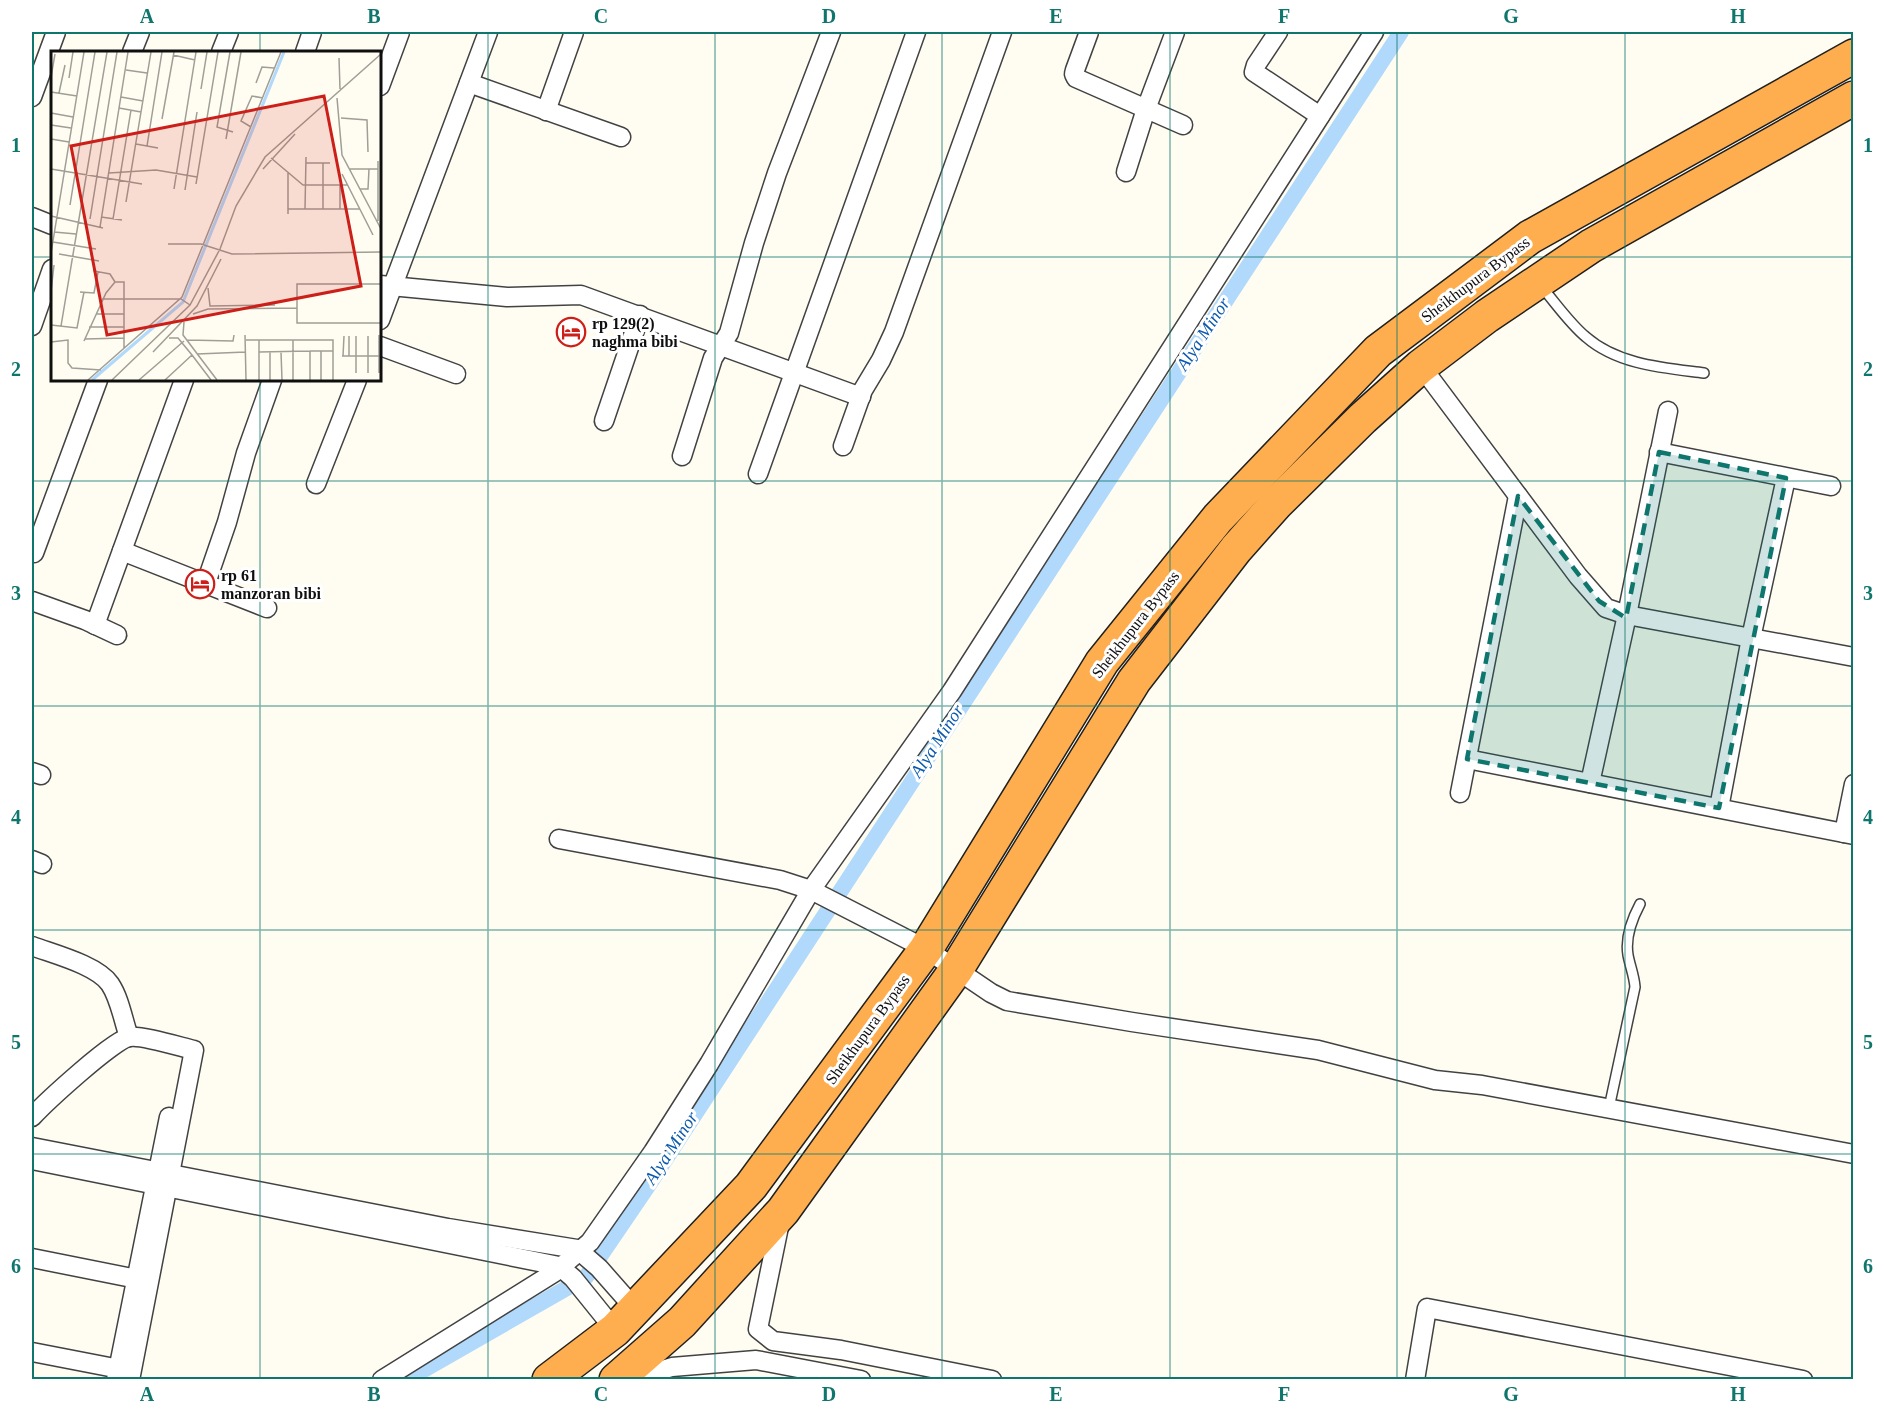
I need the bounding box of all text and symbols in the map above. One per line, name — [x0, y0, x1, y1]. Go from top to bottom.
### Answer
text: A — [140, 5, 155, 27]
text: B — [367, 5, 381, 27]
text: C — [594, 5, 608, 27]
text: D — [822, 5, 836, 27]
text: E — [1049, 5, 1063, 27]
text: F — [1278, 5, 1290, 27]
text: G — [1503, 5, 1519, 27]
text: H — [1730, 5, 1746, 27]
inset map — [51, 51, 381, 381]
text: 1 — [11, 134, 21, 156]
text: 1 — [1863, 134, 1873, 156]
street label: Sheikhupura Bypass — [1418, 233, 1533, 326]
water label: Alya Minor — [1172, 293, 1234, 375]
place label: rp 129(2) naghma bibi — [592, 315, 678, 351]
hotel icon: rp 129(2) naghma bibi — [555, 316, 587, 348]
text: 2 — [11, 358, 21, 380]
text: 2 — [1863, 358, 1873, 380]
place label: rp 61 manzoran bibi — [221, 567, 322, 602]
street label: Sheikhupura Bypass — [1088, 567, 1183, 682]
hotel icon: rp 61 manzoran bibi — [184, 568, 216, 600]
text: 3 — [11, 582, 21, 604]
text: 3 — [1863, 582, 1873, 604]
water label: Alya Minor — [906, 700, 968, 782]
text: 4 — [11, 806, 21, 828]
text: 4 — [1863, 806, 1873, 828]
street label: Sheikhupura Bypass — [822, 971, 914, 1088]
text: 5 — [11, 1031, 21, 1053]
text: 5 — [1863, 1031, 1873, 1053]
water label: Alya Minor — [640, 1107, 702, 1189]
text: 6 — [11, 1255, 21, 1277]
text: 6 — [1863, 1255, 1873, 1277]
text: A — [140, 1383, 155, 1405]
text: B — [367, 1383, 381, 1405]
text: C — [594, 1383, 608, 1405]
text: D — [822, 1383, 836, 1405]
text: E — [1049, 1383, 1063, 1405]
text: F — [1278, 1383, 1290, 1405]
text: G — [1503, 1383, 1519, 1405]
text: H — [1730, 1383, 1746, 1405]

